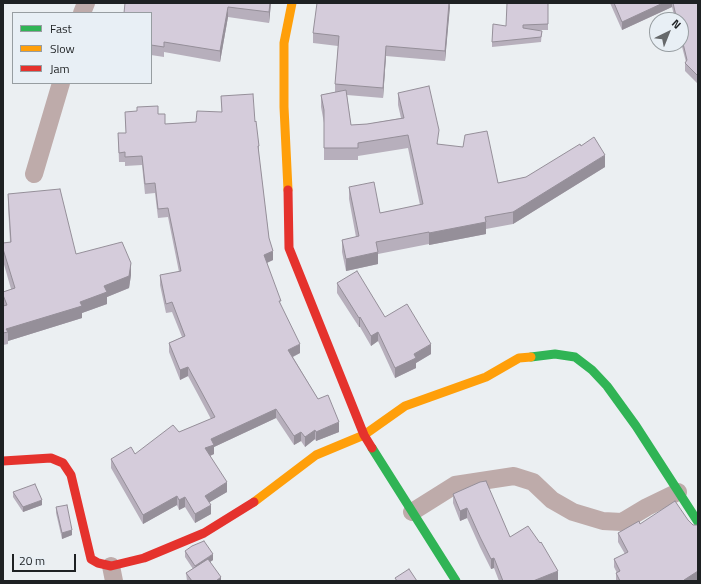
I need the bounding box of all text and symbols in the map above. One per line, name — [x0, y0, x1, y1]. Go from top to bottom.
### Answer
legend — [12, 12, 152, 84]
north arrow — [649, 12, 689, 52]
text: N — [668, 16, 685, 32]
text: Fast — [50, 19, 72, 38]
text: Slow — [50, 39, 75, 58]
text: Jam — [50, 59, 70, 78]
scale bar — [14, 546, 78, 572]
text: 20 m — [19, 551, 45, 570]

